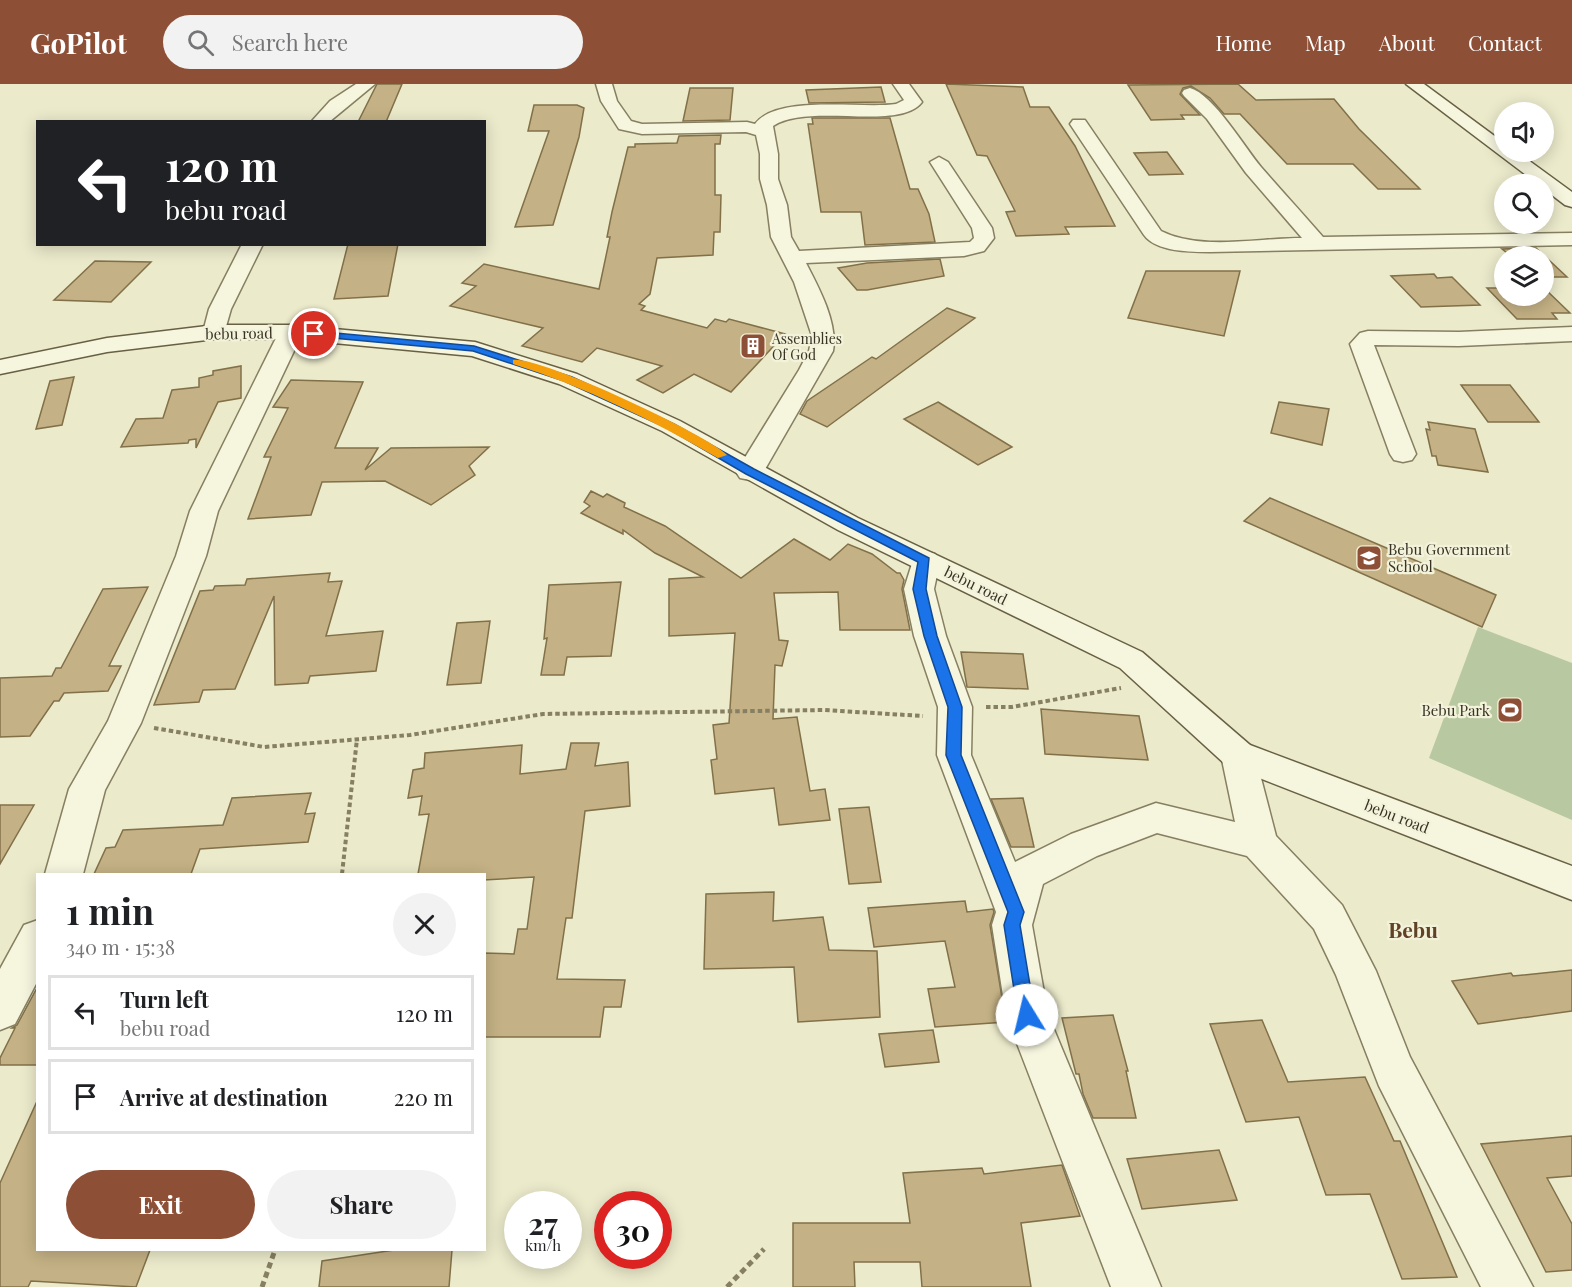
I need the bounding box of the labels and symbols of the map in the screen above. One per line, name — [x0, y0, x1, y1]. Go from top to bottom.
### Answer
pin — [288, 308, 339, 359]
street label: bebu road — [205, 322, 273, 344]
place label: Assemblies Of God — [771, 329, 842, 364]
building icon: Assemblies Of God — [738, 331, 768, 361]
place label: Bebu Government School — [1388, 539, 1511, 576]
school or university icon: Bebu Government School — [1354, 543, 1384, 573]
street label: bebu road — [941, 561, 1011, 609]
sports icon: Bebu Park — [1495, 695, 1525, 725]
place label: Bebu Park — [1421, 700, 1491, 720]
street label: bebu road — [1362, 795, 1432, 838]
district label: Bebu — [1388, 915, 1438, 943]
position arrow — [995, 983, 1059, 1047]
speed limit sign: 30 — [594, 1191, 672, 1269]

